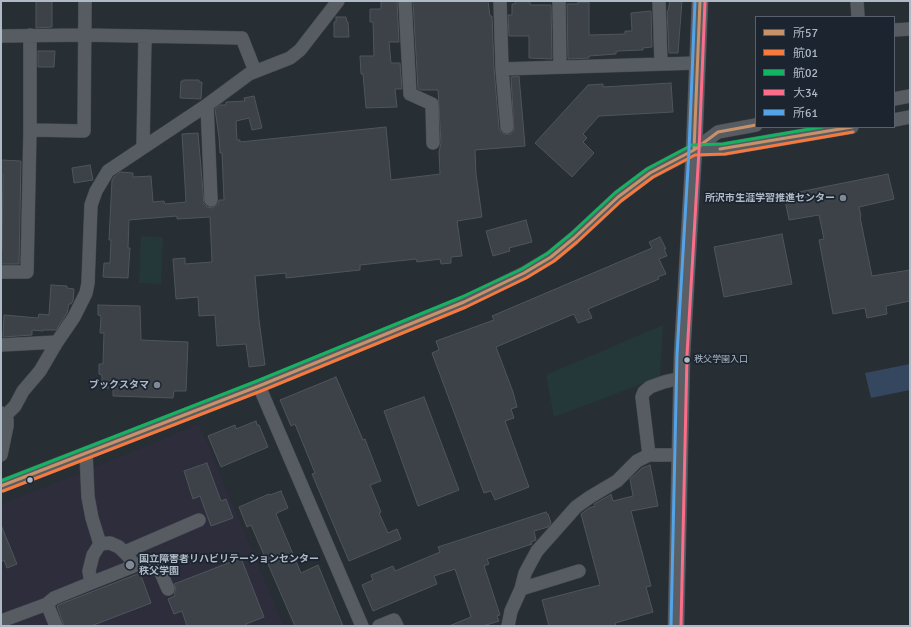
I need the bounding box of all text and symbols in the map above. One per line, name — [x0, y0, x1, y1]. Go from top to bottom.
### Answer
legend — [755, 16, 895, 128]
text: 所57 — [793, 26, 818, 41]
text: 航01 — [793, 46, 818, 61]
text: 航02 — [793, 66, 818, 81]
text: 大34 — [793, 86, 818, 101]
text: 所61 — [793, 106, 818, 121]
place label: 所沢市生涯学習推進センター — [705, 192, 835, 204]
marker: 所沢市生涯学習推進センター — [838, 193, 848, 203]
marker: 秩父学園入口 — [682, 355, 692, 365]
place label: 秩父学園入口 — [694, 355, 748, 365]
place label: ブックスタマ — [89, 379, 149, 391]
marker: ブックスタマ — [152, 380, 162, 390]
unlabelled marker — [25, 475, 35, 485]
place label: 国立障害者リハビリテーションセンター 秩父学園 — [139, 553, 319, 576]
marker: 国立障害者リハビリテーションセンター 秩父学園 — [124, 559, 136, 571]

